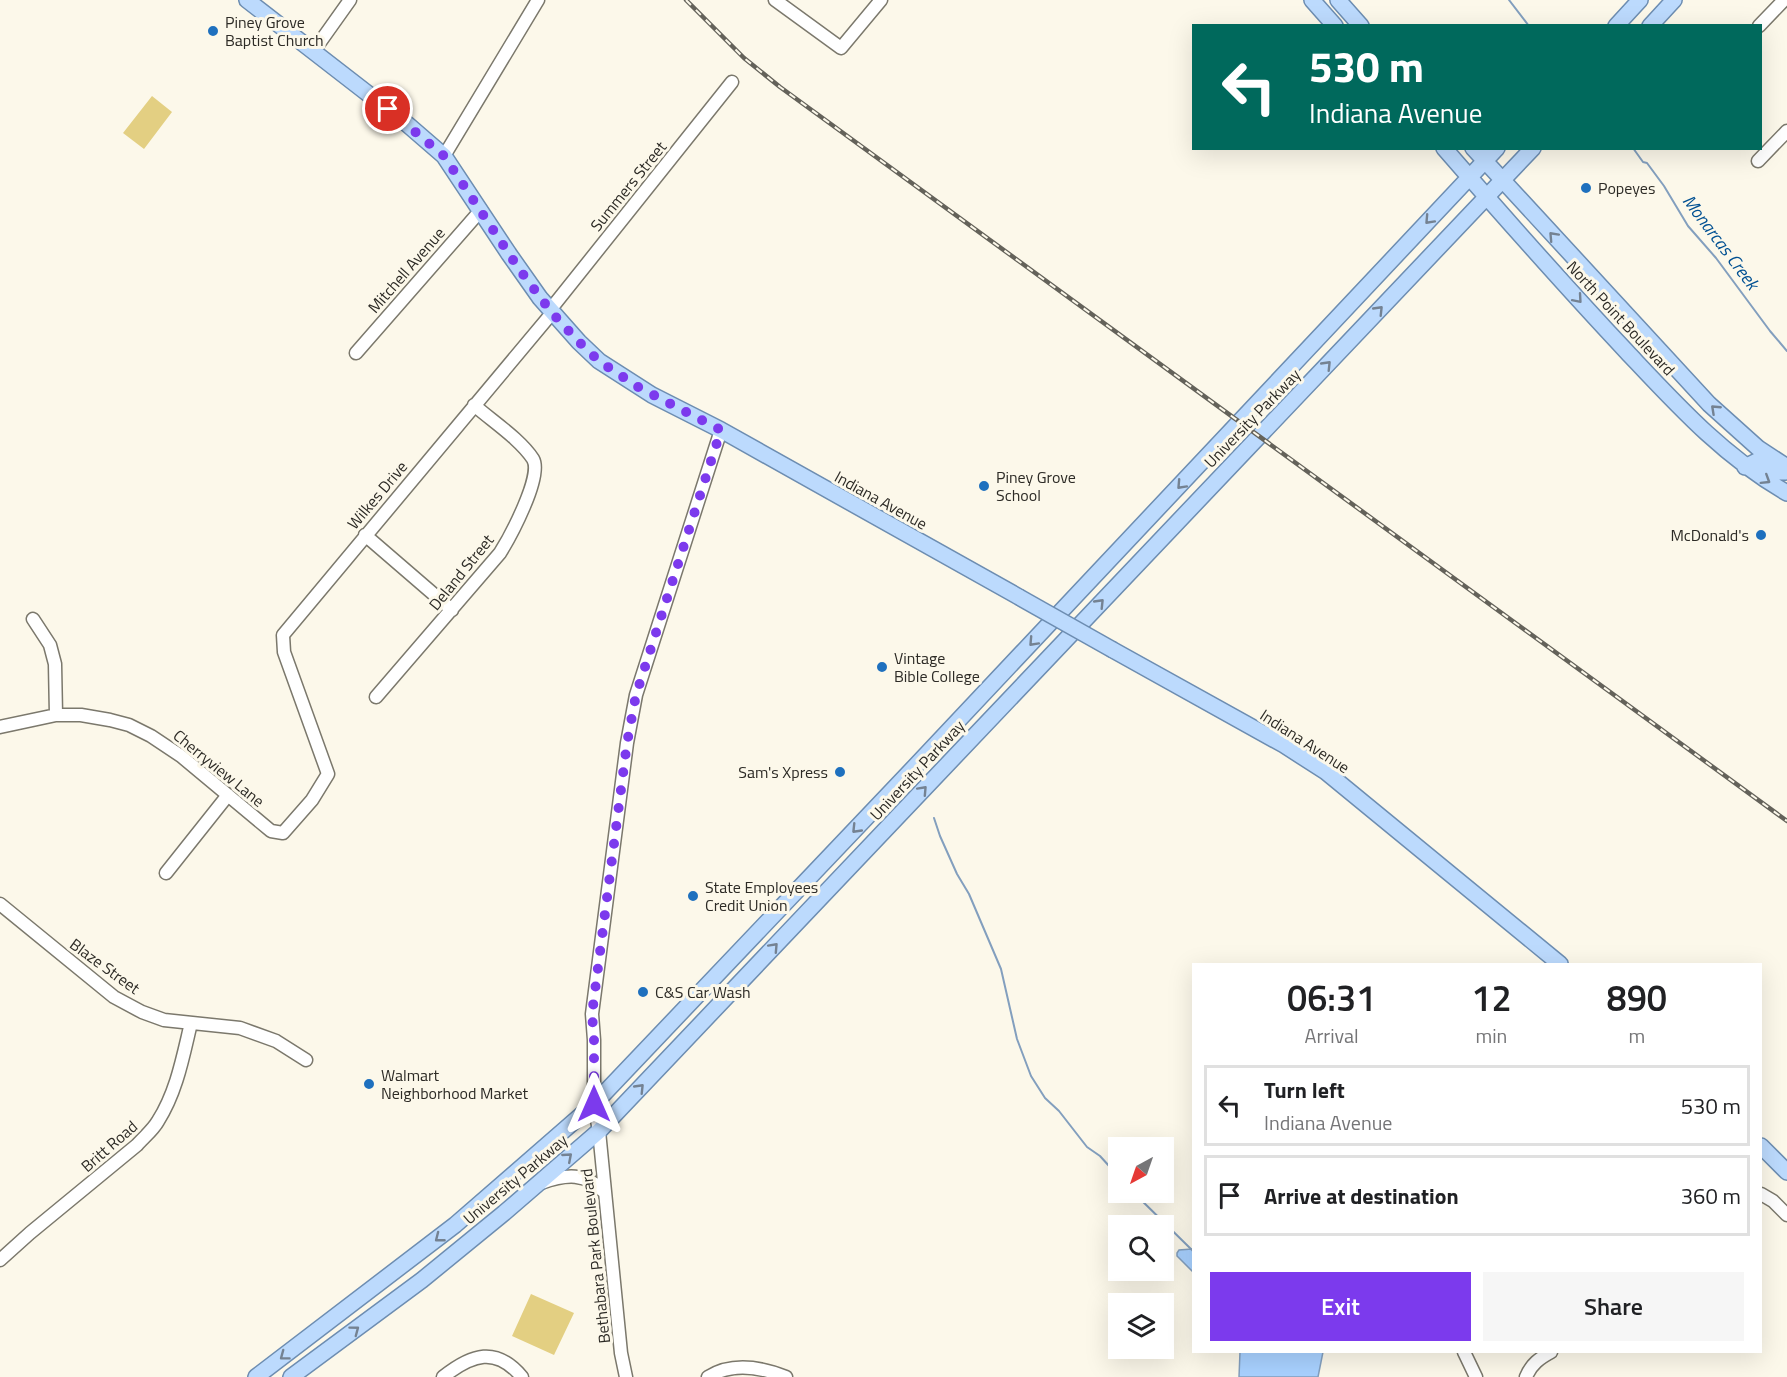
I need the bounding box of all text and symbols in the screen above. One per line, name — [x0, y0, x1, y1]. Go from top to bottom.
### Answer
place label: Piney Grove Baptist Church — [225, 10, 324, 52]
marker: Piney Grove Baptist Church — [206, 24, 220, 38]
text: 530 m — [1309, 34, 1424, 98]
icon: left — [1210, 48, 1288, 126]
pin — [362, 83, 413, 134]
icon: arrive — [371, 92, 404, 125]
text: Indiana Avenue — [1309, 92, 1482, 133]
street label: Summers Street — [584, 136, 672, 236]
place label: Popeyes — [1598, 176, 1655, 200]
marker: Popeyes — [1579, 181, 1593, 195]
water label: Monarcas Creek — [1676, 189, 1767, 297]
one-way arrow — [1425, 213, 1436, 224]
street label: Mitchell Avenue — [362, 222, 450, 318]
one-way arrow — [1549, 232, 1560, 243]
street label: North Point Boulevard — [1561, 255, 1681, 381]
one-way arrow — [1571, 292, 1582, 303]
one-way arrow — [1372, 306, 1383, 317]
one-way arrow — [1320, 361, 1331, 371]
street label: University Parkway — [1198, 363, 1306, 473]
one-way arrow — [1711, 405, 1722, 416]
street label: Wilkes Drive — [341, 456, 413, 534]
street label: Indiana Avenue — [830, 465, 932, 535]
place label: Piney Grove School — [996, 465, 1076, 507]
one-way arrow — [1759, 473, 1770, 484]
one-way arrow — [1177, 478, 1188, 489]
marker: Piney Grove School — [977, 479, 991, 493]
place label: McDonald's — [1670, 523, 1749, 547]
street label: Deland Street — [423, 528, 499, 615]
marker: McDonald's — [1754, 528, 1768, 542]
one-way arrow — [1093, 600, 1104, 611]
one-way arrow — [1029, 635, 1040, 646]
place label: Vintage Bible College — [894, 646, 980, 688]
marker: Vintage Bible College — [875, 660, 889, 674]
street label: Indiana Avenue — [1255, 703, 1355, 779]
street label: University Parkway — [864, 714, 970, 826]
street label: Cherryview Lane — [168, 724, 270, 812]
place label: Sam's Xpress — [738, 760, 828, 784]
marker: Sam's Xpress — [833, 765, 847, 779]
one-way arrow — [915, 787, 926, 798]
one-way arrow — [852, 822, 863, 833]
place label: State Employees Credit Union — [705, 875, 818, 917]
marker: State Employees Credit Union — [686, 889, 700, 903]
street label: Blaze Street — [65, 932, 145, 1000]
one-way arrow — [767, 943, 778, 954]
text: 06:31 — [1287, 970, 1376, 1025]
text: 12 — [1471, 970, 1512, 1025]
text: 890 — [1607, 970, 1667, 1025]
place label: C&S Car Wash — [655, 980, 751, 1004]
marker: C&S Car Wash — [636, 985, 650, 999]
text: Arrival — [1304, 1020, 1359, 1051]
text: min — [1475, 1020, 1507, 1051]
text: m — [1628, 1020, 1645, 1051]
place label: Walmart Neighborhood Market — [381, 1063, 528, 1105]
position arrow — [562, 1072, 626, 1136]
text: Turn left — [1264, 1073, 1345, 1107]
marker: Walmart Neighborhood Market — [362, 1077, 376, 1091]
one-way arrow — [632, 1085, 643, 1096]
icon: left — [1213, 1089, 1246, 1122]
text: 530 m — [1681, 1089, 1741, 1123]
text: Indiana Avenue — [1264, 1107, 1392, 1138]
street label: Britt Road — [75, 1115, 143, 1177]
street label: University Parkway — [458, 1128, 573, 1230]
north arrow — [1108, 1137, 1174, 1203]
map controls — [1108, 1137, 1174, 1359]
one-way arrow — [561, 1153, 572, 1164]
street label: Bethabara Park Boulevard — [574, 1167, 616, 1345]
icon: arrive — [1213, 1179, 1246, 1212]
text: Arrive at destination — [1264, 1179, 1459, 1213]
text: 360 m — [1681, 1179, 1741, 1213]
button: search — [1108, 1215, 1174, 1281]
one-way arrow — [434, 1231, 445, 1242]
button: Exit — [1210, 1272, 1471, 1341]
button: Share — [1483, 1272, 1744, 1341]
button: layers — [1108, 1293, 1174, 1359]
one-way arrow — [348, 1326, 359, 1337]
one-way arrow — [279, 1349, 290, 1360]

